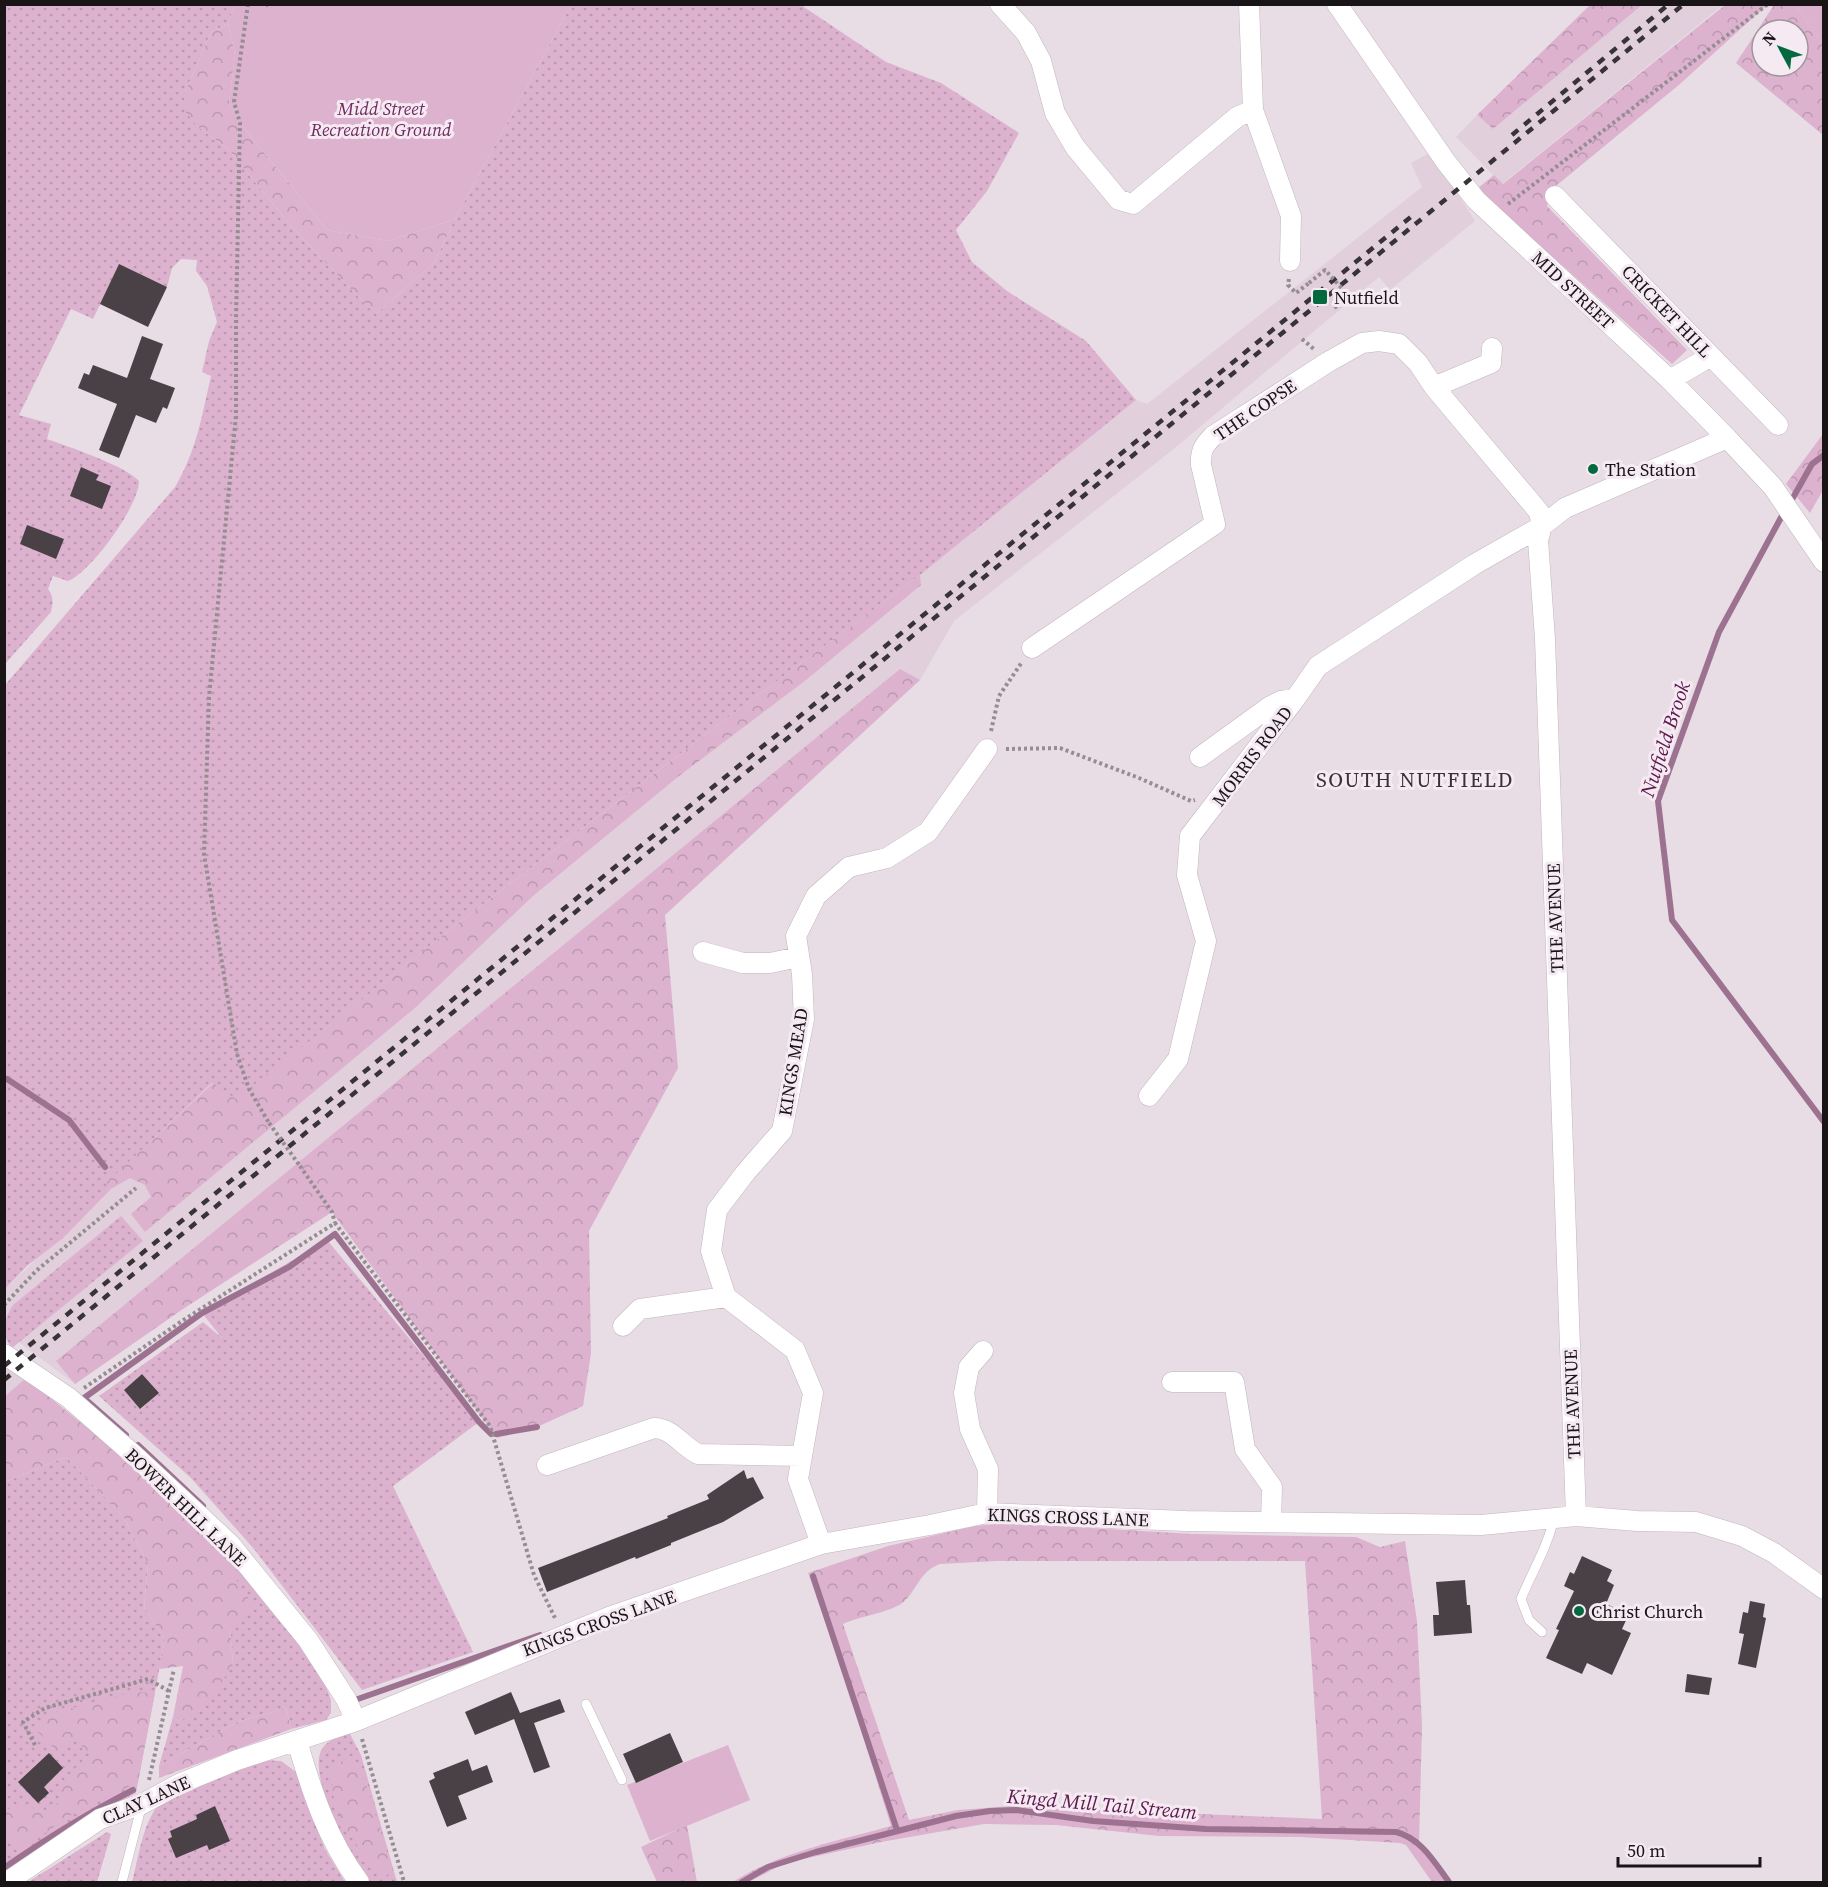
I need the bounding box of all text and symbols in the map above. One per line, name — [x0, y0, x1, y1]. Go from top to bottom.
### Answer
north arrow — [1750, 18, 1810, 78]
text: N — [1757, 26, 1781, 50]
park label: Midd Street Recreation Ground — [309, 96, 452, 142]
street label: MID STREET — [1526, 245, 1620, 335]
street label: CRICKET HILL — [1616, 259, 1718, 363]
place label: Nutfield — [1334, 285, 1399, 310]
marker: Nutfield — [1311, 288, 1329, 306]
street label: THE COPSE — [1209, 373, 1301, 447]
place label: The Station — [1605, 457, 1696, 482]
marker: The Station — [1586, 462, 1600, 476]
water label: Nutfield Brook — [1633, 677, 1697, 801]
street label: MORRIS ROAD — [1206, 701, 1298, 811]
district label: SOUTH NUTFIELD — [1316, 765, 1514, 794]
street label: THE AVENUE — [1541, 863, 1569, 973]
street label: KINGS MEAD — [772, 1006, 814, 1118]
street label: THE AVENUE — [1558, 1349, 1586, 1459]
street label: BOWER HILL LANE — [120, 1442, 252, 1572]
street label: KINGS CROSS LANE — [987, 1502, 1149, 1532]
street label: KINGS CROSS LANE — [519, 1584, 679, 1662]
place label: Christ Church — [1591, 1599, 1704, 1624]
marker: Christ Church — [1572, 1604, 1586, 1618]
street label: CLAY LANE — [98, 1769, 194, 1831]
water label: Kingd Mill Tail Stream — [1005, 1782, 1199, 1826]
scale bar — [1618, 1830, 1760, 1868]
text: 50 m — [1627, 1838, 1665, 1863]

